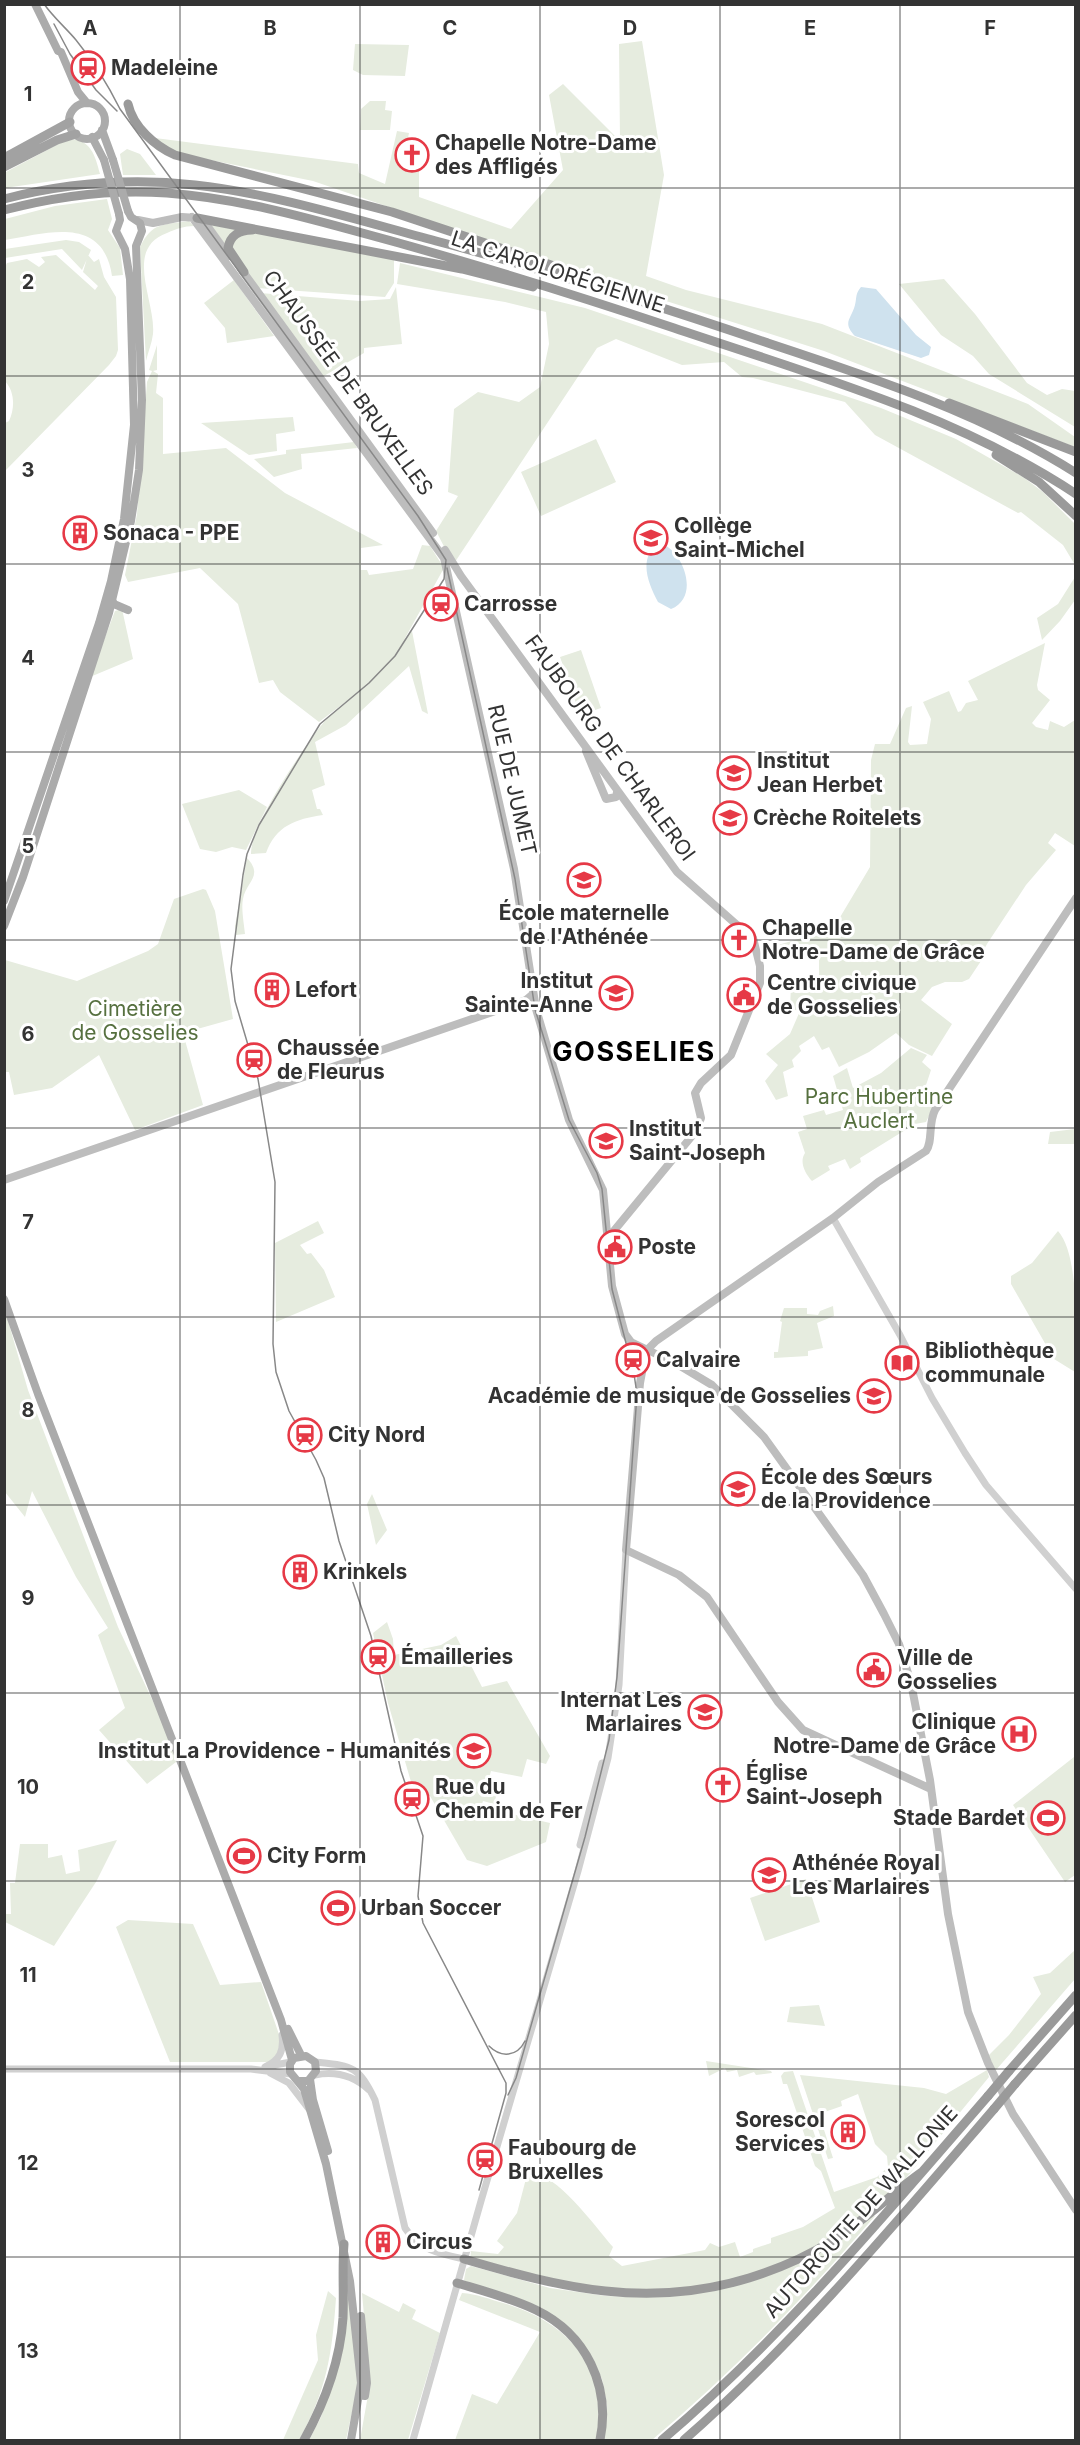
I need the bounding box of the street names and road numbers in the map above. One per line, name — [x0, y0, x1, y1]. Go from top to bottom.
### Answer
street label: LA CAROLORÉGIENNE — [448, 224, 668, 318]
street label: CHAUSSÉE DE BRUXELLES — [258, 265, 439, 500]
street label: FAUBOURG DE CHARLEROI — [520, 630, 701, 866]
street label: RUE DE JUMET — [483, 702, 542, 858]
street label: AUTOROUTE DE WALLONIE — [759, 2100, 963, 2323]

